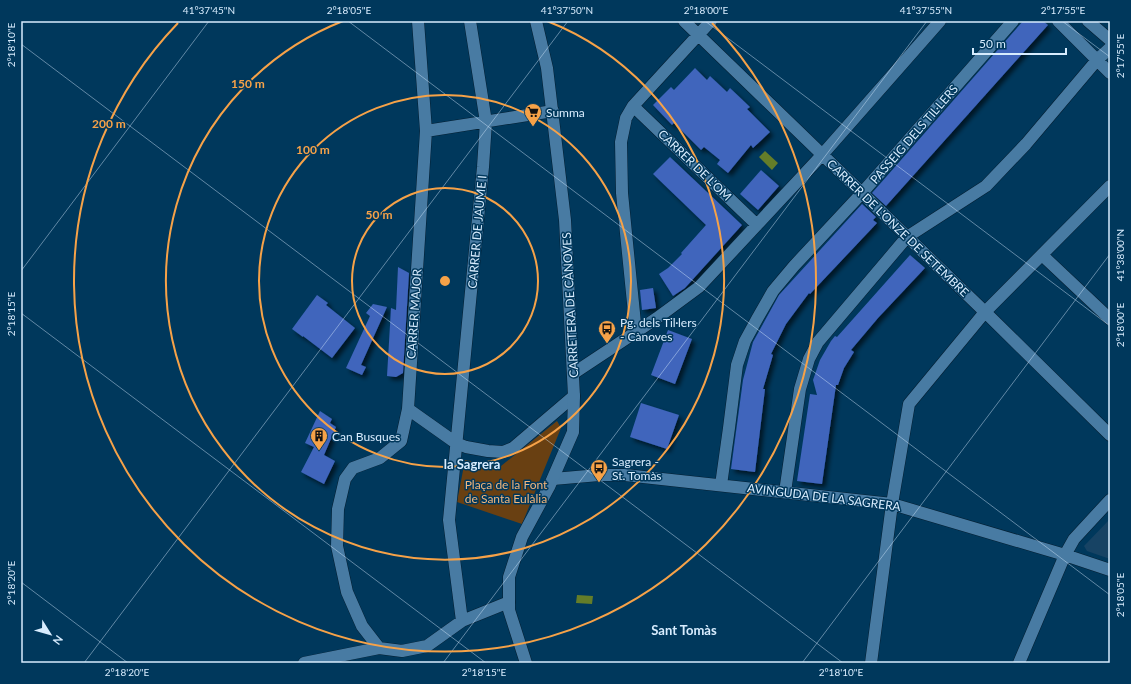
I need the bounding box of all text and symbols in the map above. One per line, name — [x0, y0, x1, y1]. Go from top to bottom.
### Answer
text: 41°37'45"N — [183, 4, 235, 16]
text: 2°18'05"E — [327, 4, 372, 16]
text: 41°37'50"N — [541, 4, 593, 16]
text: 2°18'00"E — [684, 4, 729, 16]
text: 41°37'55"N — [900, 4, 952, 16]
text: 2°17'55"E — [1041, 4, 1086, 16]
text: 2°18'10"E — [5, 22, 17, 67]
scale bar — [973, 30, 1066, 56]
text: 2°17'55"E — [1114, 33, 1126, 78]
text: 50 m — [979, 36, 1006, 51]
text: 150 m — [231, 76, 265, 91]
street label: PASSEIG DELS TIL·LERS — [867, 81, 961, 187]
supermarket icon: Summa — [523, 102, 543, 127]
place label: Summa — [546, 105, 585, 120]
text: 200 m — [92, 116, 126, 131]
street label: CARRER DE L'OM — [655, 126, 735, 204]
text: 100 m — [296, 142, 330, 157]
street label: CARRER DE L'ONZE DE SETEMBRE — [824, 156, 972, 300]
street label: CARRER DE JAUME I — [465, 175, 489, 289]
text: 50 m — [366, 207, 392, 222]
text: 41°38'00"N — [1114, 229, 1126, 281]
street label: CARRETERA DE CÀNOVES — [559, 232, 581, 378]
street label: CARRER MAJOR — [403, 268, 425, 359]
centre of rings — [438, 274, 452, 288]
text: 2°18'15"E — [5, 291, 17, 336]
text: 2°18'00"E — [1114, 302, 1126, 347]
place label: Pg. dels Til·lers - Cànoves — [620, 315, 697, 344]
bus stop icon: Pg. dels Til·lers - Cànoves — [597, 319, 617, 344]
building icon: Can Busques — [309, 426, 329, 451]
place label: Can Busques — [332, 429, 400, 444]
place label: Sagrera - St. Tomàs — [612, 454, 662, 483]
district label: la Sagrera — [444, 456, 500, 472]
bus stop icon: Sagrera - St. Tomàs — [589, 458, 609, 483]
park label: Plaça de la Font de Santa Eulàlia — [465, 477, 548, 506]
street label: AVINGUDA DE LA SAGRERA — [746, 480, 902, 514]
text: 2°18'20"E — [5, 560, 17, 605]
text: 2°18'05"E — [1114, 572, 1126, 617]
north arrow — [30, 614, 70, 654]
district label: Sant Tomàs — [651, 622, 717, 638]
text: N — [51, 633, 66, 648]
text: 2°18'20"E — [105, 666, 150, 678]
text: 2°18'15"E — [462, 666, 507, 678]
text: 2°18'10"E — [819, 666, 864, 678]

